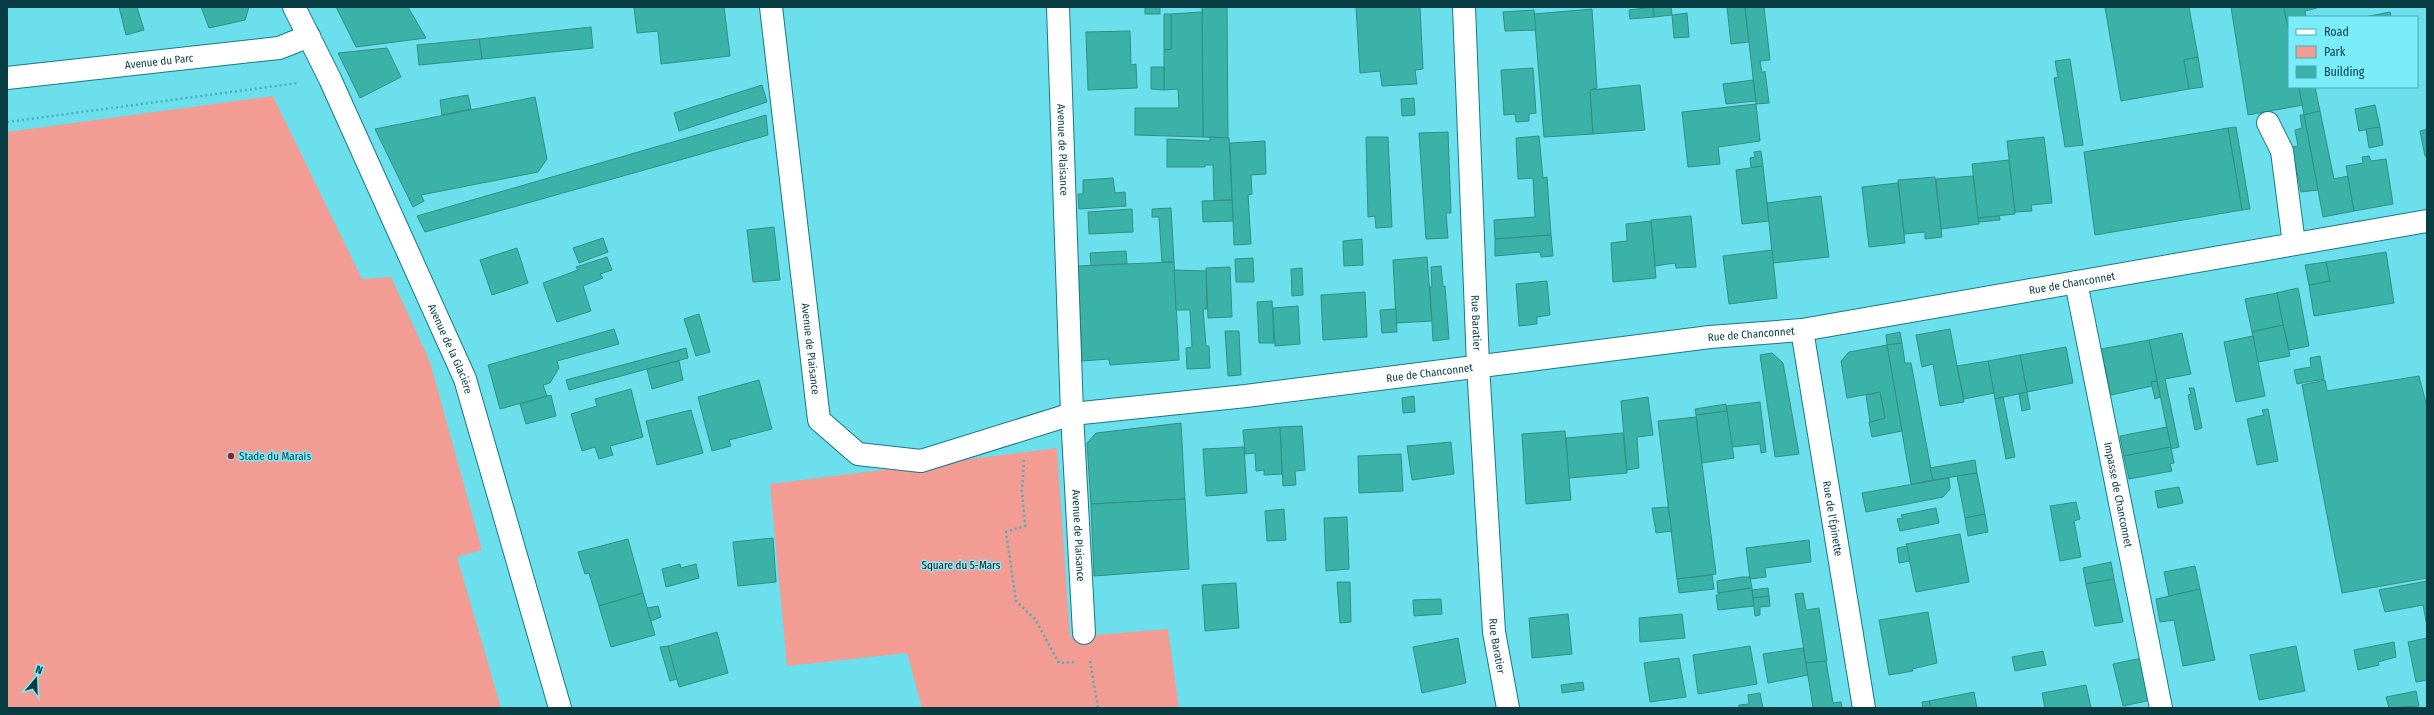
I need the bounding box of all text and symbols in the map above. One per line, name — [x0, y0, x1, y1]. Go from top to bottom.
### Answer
legend — [2288, 16, 2418, 88]
text: Road — [2324, 25, 2349, 39]
text: Park — [2324, 45, 2346, 59]
street label: Avenue du Parc — [124, 51, 194, 71]
text: Building — [2324, 65, 2365, 79]
street label: Avenue de Plaisance — [1055, 104, 1071, 196]
street label: Rue de Chanconnet — [2028, 269, 2116, 297]
street label: Rue Baratier — [1469, 295, 1484, 351]
street label: Avenue de la Glacière — [425, 302, 475, 395]
street label: Avenue de Plaisance — [799, 302, 822, 395]
street label: Rue de Chanconnet — [1707, 324, 1796, 344]
street label: Rue de Chanconnet — [1385, 361, 1474, 385]
street label: Impasse de Chanconnet — [2102, 441, 2135, 549]
place label: Stade du Marais — [239, 450, 311, 463]
marker: Stade du Marais — [226, 451, 236, 461]
street label: Rue de l'Épinette — [1820, 480, 1845, 557]
street label: Avenue de Plaisance — [1070, 489, 1088, 582]
park label: Square du 5-Mars — [922, 559, 1001, 572]
street label: Rue Baratier — [1487, 618, 1508, 675]
north arrow — [16, 659, 56, 699]
text: N — [34, 663, 44, 677]

